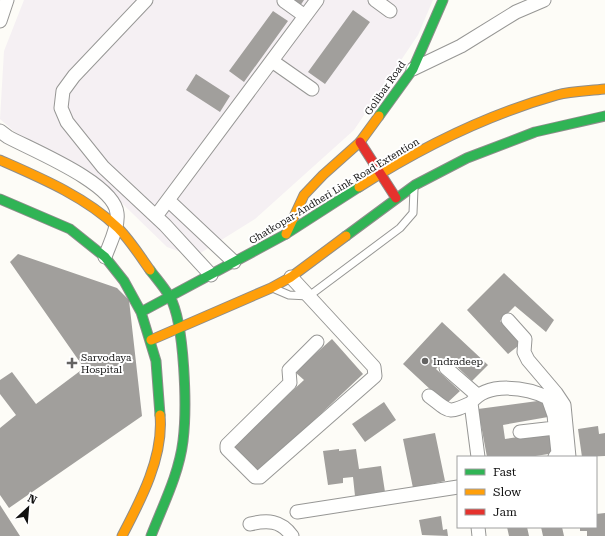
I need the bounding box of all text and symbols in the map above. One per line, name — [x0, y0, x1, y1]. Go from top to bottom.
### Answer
street label: Golibar Road — [362, 58, 408, 117]
street label: Ghatkopar-Andheri Link Road Extention — [247, 135, 421, 246]
place label: Sarvodaya Hospital — [81, 352, 132, 375]
marker: Indradeep — [420, 356, 430, 366]
place label: Indradeep — [433, 356, 483, 367]
marker: Sarvodaya Hospital — [66, 357, 78, 369]
legend — [457, 456, 597, 528]
text: Fast — [493, 465, 517, 479]
text: Slow — [493, 485, 521, 499]
north arrow — [8, 488, 48, 528]
text: N — [26, 492, 39, 507]
text: Jam — [493, 505, 517, 519]

